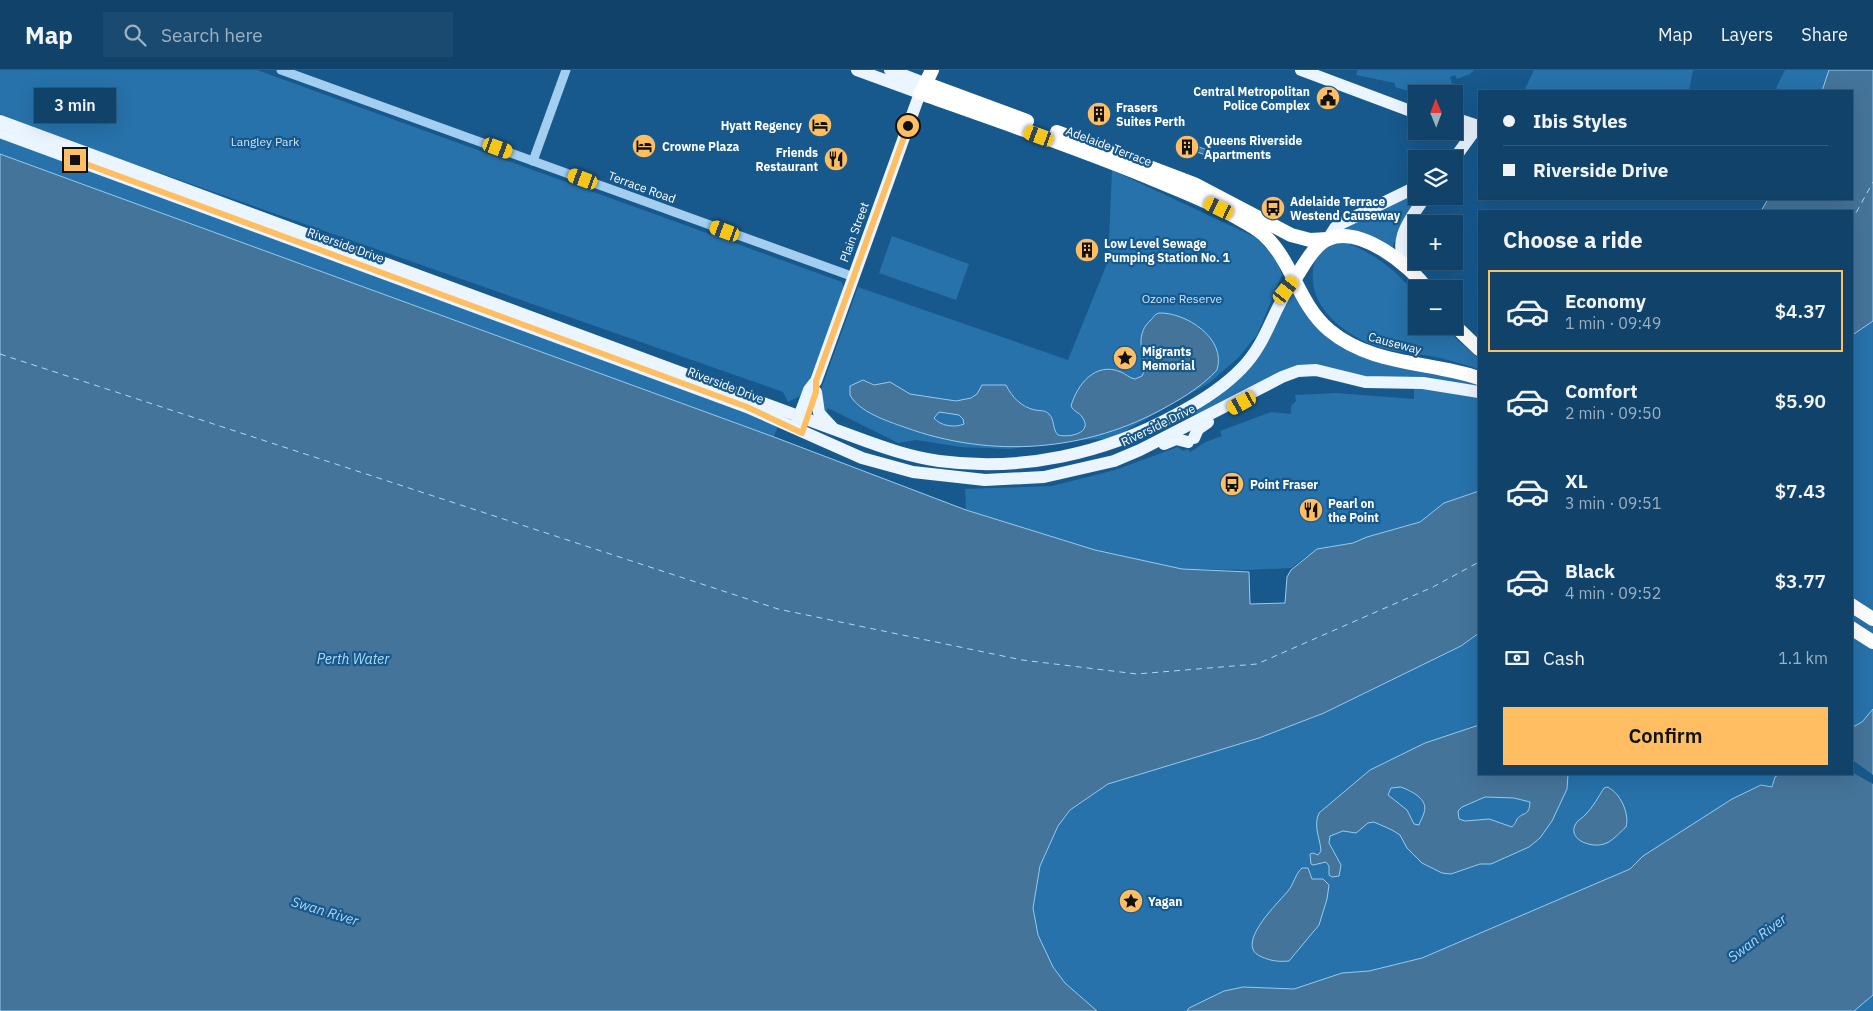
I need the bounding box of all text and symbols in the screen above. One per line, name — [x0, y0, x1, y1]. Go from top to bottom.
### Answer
search box — [103, 12, 453, 57]
text: Map — [25, 19, 73, 51]
icon: search — [121, 21, 149, 49]
text: Search here — [161, 23, 263, 47]
text: Map — [1658, 23, 1693, 46]
text: Layers — [1721, 23, 1773, 46]
text: Share — [1801, 23, 1848, 46]
place label: Central Metropolitan Police Complex — [1193, 84, 1310, 113]
public building icon: Central Metropolitan Police Complex — [1315, 85, 1341, 111]
north arrow — [1408, 85, 1462, 140]
map controls — [1408, 85, 1463, 335]
callout: 3 min — [34, 88, 116, 122]
text: 3 min — [54, 95, 96, 115]
place label: Frasers Suites Perth — [1116, 100, 1185, 129]
building icon: Frasers Suites Perth — [1086, 101, 1112, 127]
text: Ibis Styles — [1533, 109, 1627, 133]
hotel icon: Hyatt Regency — [807, 112, 833, 138]
route start — [897, 115, 919, 137]
place label: Hyatt Regency — [721, 118, 803, 133]
street label: Adelaide Terrace — [1064, 123, 1154, 169]
car — [1022, 124, 1055, 148]
hotel icon: Crowne Plaza — [631, 133, 657, 159]
place label: Queens Riverside Apartments — [1204, 133, 1302, 162]
park label: Langley Park — [231, 134, 300, 149]
building icon: Queens Riverside Apartments — [1174, 134, 1200, 160]
car — [481, 136, 514, 160]
place label: Crowne Plaza — [662, 139, 740, 154]
place label: Friends Restaurant — [756, 145, 818, 174]
restaurant icon: Friends Restaurant — [823, 146, 849, 172]
route end — [64, 149, 86, 171]
button: layers — [1408, 150, 1463, 205]
text: Riverside Drive — [1533, 158, 1669, 182]
car — [566, 167, 599, 191]
street label: Terrace Road — [606, 168, 678, 206]
place label: Adelaide Terrace Westend Causeway — [1290, 194, 1401, 223]
car — [1202, 195, 1235, 221]
bus stop icon: Adelaide Terrace Westend Causeway — [1260, 195, 1286, 221]
street label: Plain Street — [836, 200, 872, 264]
button: + — [1408, 215, 1463, 270]
car — [708, 219, 741, 243]
street label: Riverside Drive — [306, 224, 387, 266]
text: Choose a ride — [1503, 225, 1643, 254]
place label: Low Level Sewage Pumping Station No. 1 — [1104, 236, 1230, 265]
building icon: Low Level Sewage Pumping Station No. 1 — [1074, 237, 1100, 263]
car — [1270, 274, 1301, 306]
button: − — [1408, 280, 1463, 335]
icon: car — [1505, 289, 1550, 334]
text: Economy — [1565, 289, 1646, 313]
park label: Ozone Reserve — [1142, 291, 1223, 306]
text: $4.37 — [1775, 299, 1826, 323]
text: 1 min · 09:49 — [1565, 313, 1661, 333]
street label: Causeway — [1367, 329, 1423, 357]
place label: Migrants Memorial — [1142, 344, 1195, 373]
place icon: Migrants Memorial — [1112, 345, 1138, 371]
street label: Riverside Drive — [686, 364, 767, 407]
icon: car — [1505, 379, 1550, 424]
text: Comfort — [1565, 379, 1638, 403]
car — [1225, 389, 1258, 417]
text: $5.90 — [1775, 389, 1826, 413]
street label: Riverside Drive — [1119, 400, 1198, 449]
text: 2 min · 09:50 — [1565, 403, 1661, 423]
icon: car — [1505, 469, 1550, 514]
text: XL — [1565, 469, 1588, 493]
bus stop icon: Point Fraser — [1219, 471, 1245, 497]
place label: Point Fraser — [1250, 477, 1318, 492]
text: $7.43 — [1775, 479, 1826, 503]
text: 3 min · 09:51 — [1565, 493, 1661, 513]
place label: Pearl on the Point — [1328, 496, 1379, 525]
restaurant icon: Pearl on the Point — [1298, 497, 1324, 523]
icon: car — [1505, 559, 1550, 604]
text: Black — [1565, 559, 1615, 583]
text: $3.77 — [1775, 569, 1826, 593]
text: 4 min · 09:52 — [1565, 583, 1661, 603]
icon: cash — [1503, 644, 1531, 672]
text: Cash — [1543, 646, 1585, 670]
text: 1.1 km — [1778, 648, 1828, 668]
water label: Perth Water — [317, 650, 390, 668]
button: Confirm — [1503, 707, 1828, 765]
place icon: Yagan — [1118, 888, 1144, 914]
water label: Swan River — [289, 892, 361, 930]
place label: Yagan — [1148, 894, 1182, 909]
water label: Swan River — [1724, 910, 1791, 966]

